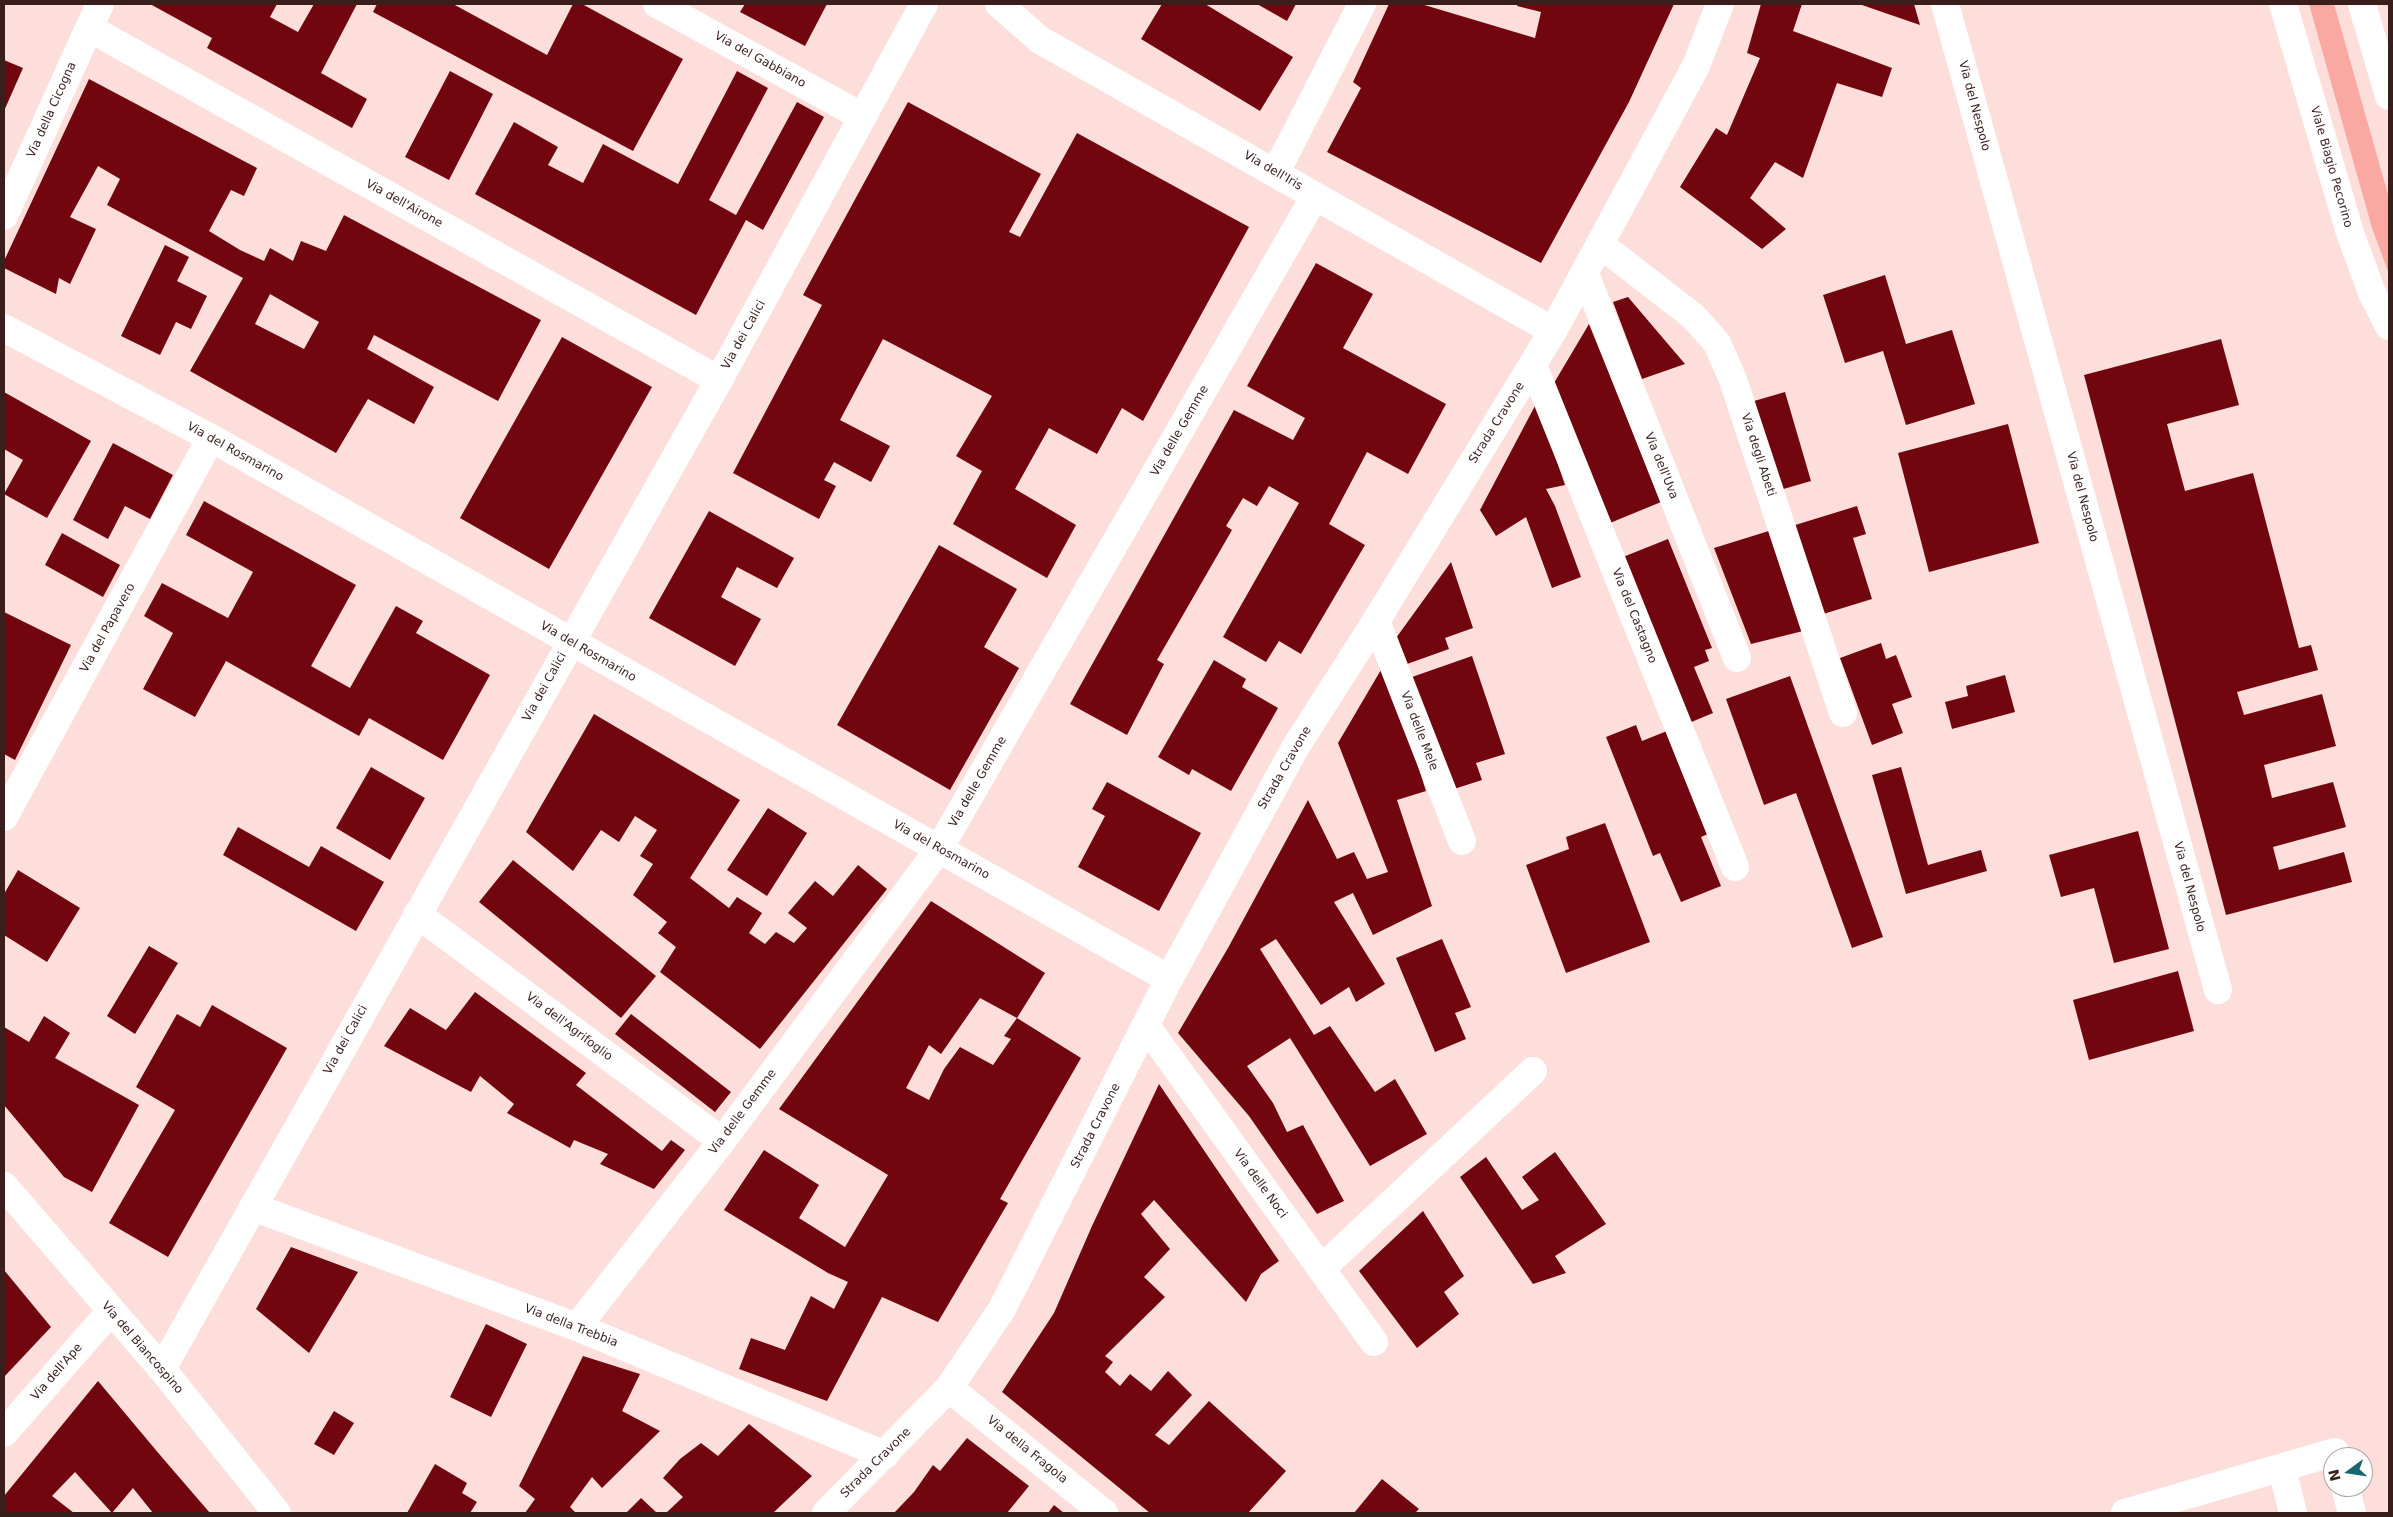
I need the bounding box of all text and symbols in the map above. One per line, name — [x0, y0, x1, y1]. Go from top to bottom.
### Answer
street label: Via del Gabbiano — [712, 29, 808, 91]
street label: Via del Nespolo — [1955, 59, 1993, 153]
street label: Via della Cicogna — [24, 60, 80, 160]
street label: Viale Biagio Pecorino — [2307, 105, 2355, 229]
street label: Via dell'Iris — [1241, 148, 1305, 194]
street label: Via dell'Airone — [363, 177, 445, 231]
street label: Via dei Calici — [719, 298, 769, 372]
street label: Strada Cravone — [1466, 380, 1528, 466]
street label: Via delle Gemme — [1148, 383, 1212, 479]
street label: Via degli Abeti — [1738, 412, 1778, 498]
street label: Via del Rosmarino — [184, 419, 286, 485]
street label: Via dell'Uva — [1641, 431, 1681, 501]
street label: Via del Nespolo — [2063, 450, 2101, 544]
street label: Via del Castagno — [1608, 566, 1660, 666]
street label: Via del Papavero — [77, 581, 139, 675]
street label: Via del Rosmarino — [538, 619, 638, 685]
street label: Via dei Calici — [520, 650, 570, 724]
street label: Via delle Mele — [1397, 689, 1441, 773]
street label: Strada Cravone — [1255, 724, 1315, 812]
street label: Via delle Gemme — [946, 734, 1010, 830]
street label: Via del Rosmarino — [890, 817, 992, 883]
street label: Via del Nespolo — [2170, 840, 2208, 934]
street label: Via dell'Agrifoglio — [523, 990, 615, 1064]
street label: Via dei Calici — [321, 1003, 371, 1077]
street label: Via delle Gemme — [706, 1067, 780, 1157]
street label: Strada Cravone — [1068, 1081, 1124, 1171]
street label: Via delle Noci — [1230, 1147, 1290, 1221]
street label: Via del Biancospino — [98, 1299, 186, 1397]
street label: Via della Trebbia — [522, 1302, 620, 1350]
street label: Via dell'Ape — [28, 1341, 86, 1403]
street label: Via della Fragola — [984, 1413, 1070, 1487]
street label: Strada Cravone — [838, 1425, 914, 1501]
north arrow — [2323, 1447, 2373, 1497]
text: N — [2325, 1468, 2344, 1483]

